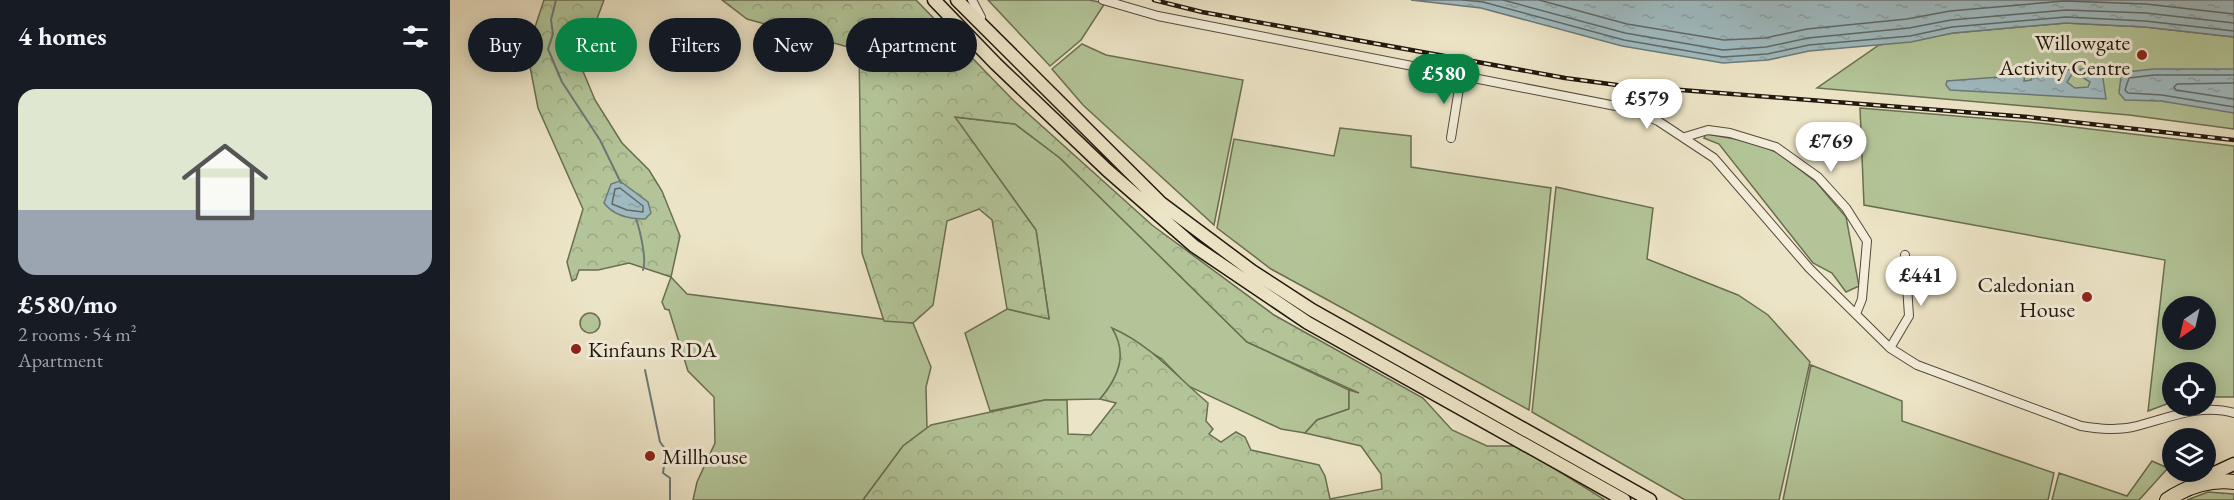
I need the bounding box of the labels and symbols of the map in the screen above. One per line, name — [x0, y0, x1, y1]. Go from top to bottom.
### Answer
place label: Willowgate Activity Centre — [1998, 28, 2130, 82]
marker: Willowgate Activity Centre — [2135, 48, 2149, 62]
pin: £580 — [1408, 54, 1480, 105]
pin: £579 — [1611, 79, 1683, 130]
pin: £769 — [1795, 122, 1867, 173]
pin: £441 — [1885, 256, 1957, 307]
place label: Caledonian House — [1978, 270, 2075, 324]
marker: Caledonian House — [2080, 290, 2094, 304]
north arrow — [2162, 296, 2216, 350]
place label: Kinfauns RDA — [588, 335, 718, 364]
marker: Kinfauns RDA — [569, 342, 583, 356]
place label: Millhouse — [662, 442, 748, 471]
marker: Millhouse — [643, 449, 657, 463]

